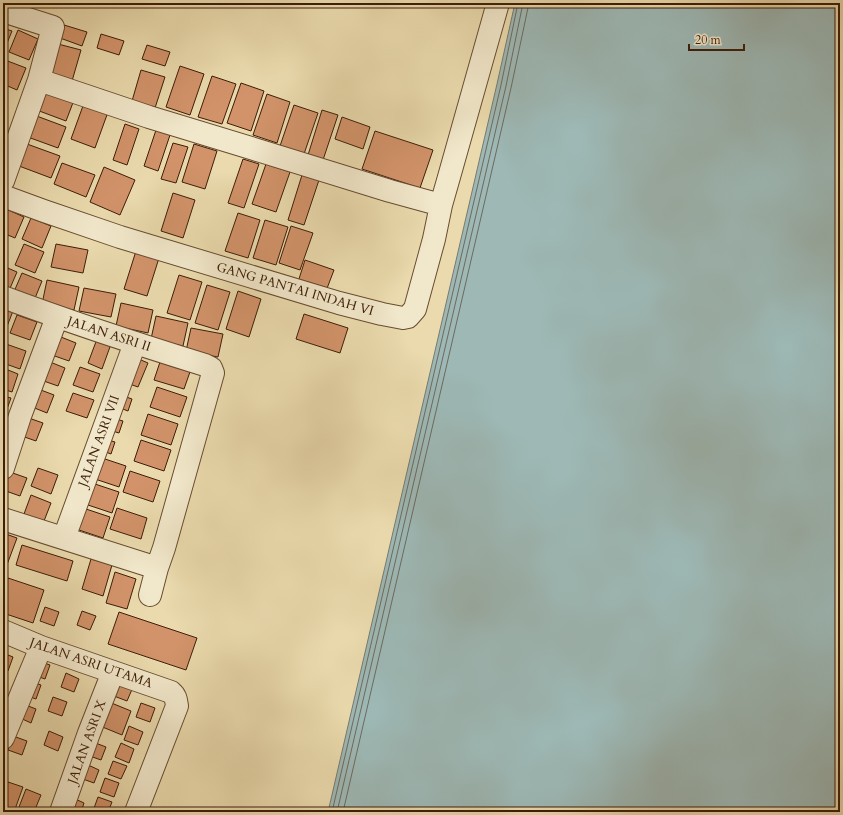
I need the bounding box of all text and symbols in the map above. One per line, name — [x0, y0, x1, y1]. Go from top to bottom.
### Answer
scale bar — [689, 26, 744, 52]
text: 20 m — [695, 32, 722, 48]
street label: GANG PANTAI INDAH VI — [214, 258, 376, 320]
street label: JALAN ASRI II — [63, 311, 153, 356]
street label: JALAN ASRI VII — [73, 393, 124, 491]
street label: JALAN ASRI UTAMA — [25, 633, 156, 693]
street label: JALAN ASRI X — [63, 697, 111, 788]

